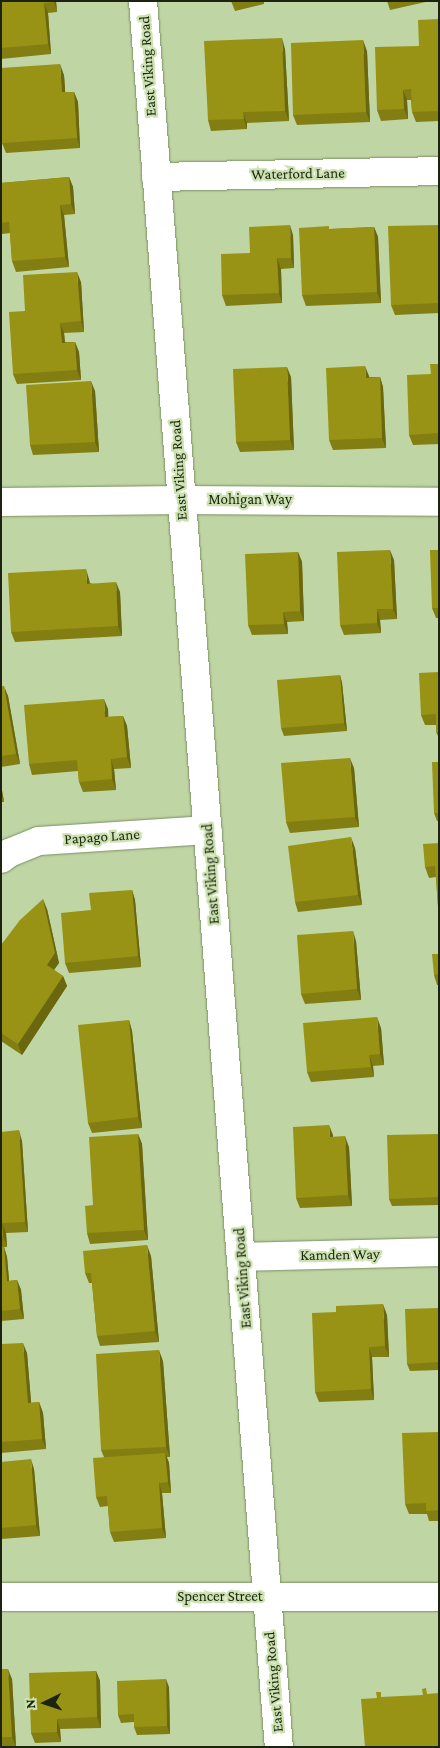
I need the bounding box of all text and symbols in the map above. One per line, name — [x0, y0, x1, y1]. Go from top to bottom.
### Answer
street label: East Viking Road — [136, 15, 160, 117]
street label: Waterford Lane — [251, 164, 345, 184]
street label: East Viking Road — [167, 419, 191, 521]
street label: Mohigan Way — [208, 491, 292, 509]
street label: East Viking Road — [199, 823, 223, 925]
street label: Papago Lane — [64, 825, 140, 849]
street label: East Viking Road — [231, 1227, 255, 1329]
street label: Kamden Way — [300, 1245, 380, 1265]
street label: Spencer Street — [177, 1588, 263, 1606]
street label: East Viking Road — [261, 1631, 287, 1733]
north arrow — [20, 1678, 70, 1728]
text: N — [22, 1699, 38, 1709]

